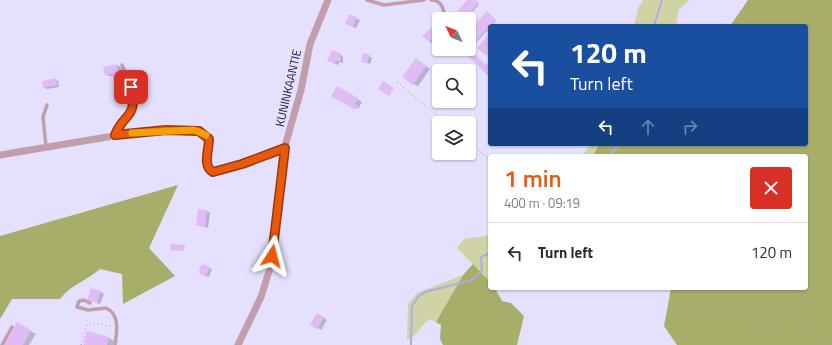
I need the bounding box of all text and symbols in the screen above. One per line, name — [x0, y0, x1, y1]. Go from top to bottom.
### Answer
north arrow — [432, 12, 476, 56]
map controls — [432, 12, 476, 160]
text: 120 m — [570, 31, 647, 74]
icon: left — [504, 40, 556, 92]
street label: KUNINKAANTIE — [270, 47, 306, 129]
button: search — [432, 64, 476, 108]
pin — [114, 70, 148, 104]
text: Turn left — [570, 70, 633, 97]
icon: arrive — [120, 76, 142, 98]
button: layers — [432, 116, 476, 160]
icon: left — [595, 116, 617, 138]
icon: ahead — [637, 116, 659, 138]
icon: right — [679, 116, 701, 138]
text: 1 min — [504, 160, 562, 196]
button: close — [750, 167, 792, 209]
text: 400 m · 09:19 — [504, 193, 580, 213]
position arrow — [251, 235, 293, 277]
text: Turn left — [538, 241, 593, 264]
text: 120 m — [751, 241, 792, 264]
icon: left — [504, 242, 526, 264]

